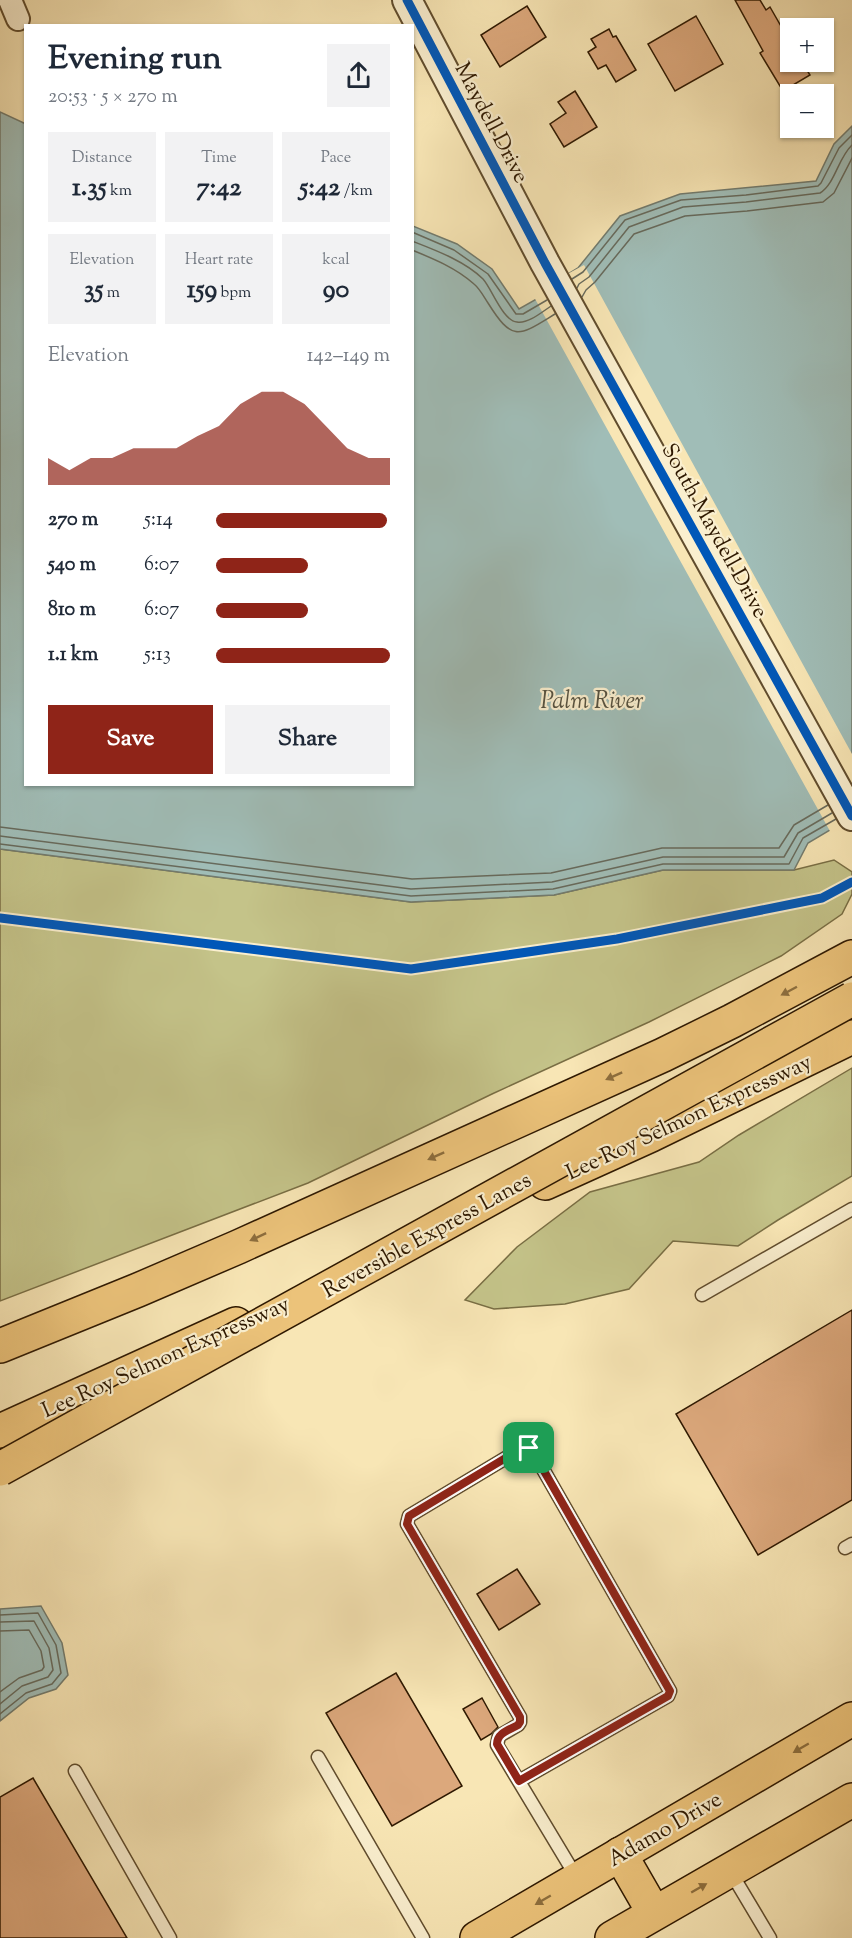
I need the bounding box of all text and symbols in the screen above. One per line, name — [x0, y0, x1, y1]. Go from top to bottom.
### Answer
map controls — [780, 18, 834, 138]
button: + — [780, 18, 834, 72]
text: Evening run — [48, 36, 222, 84]
button: share — [327, 44, 390, 107]
street label: Maydell Drive — [445, 57, 536, 190]
text: 20:53 · 5 × 270 m — [48, 83, 178, 112]
button: − — [780, 84, 834, 138]
text: Distance — [72, 147, 132, 170]
text: Time — [201, 147, 237, 170]
text: Pace — [321, 147, 351, 170]
text: 1.35 — [72, 170, 107, 207]
text: 7:42 — [196, 170, 242, 207]
text: 5:42 — [299, 170, 340, 207]
text: km — [107, 180, 132, 203]
text: /km — [340, 180, 373, 203]
text: Elevation — [70, 249, 134, 272]
text: Heart rate — [185, 249, 253, 272]
text: kcal — [322, 249, 350, 272]
text: 35 — [84, 272, 103, 309]
text: 159 — [187, 272, 217, 309]
text: 90 — [323, 272, 349, 309]
text: m — [103, 282, 120, 305]
text: bpm — [217, 282, 251, 305]
text: Elevation — [48, 342, 129, 371]
text: 142–149 m — [307, 342, 390, 371]
street label: South Maydell Drive — [652, 438, 775, 625]
text: 270 m — [48, 506, 98, 535]
text: 5:14 — [144, 506, 173, 535]
text: 540 m — [48, 551, 96, 580]
text: 6:07 — [144, 551, 179, 580]
text: 810 m — [48, 596, 96, 625]
text: 6:07 — [144, 596, 179, 625]
text: 1.1 km — [48, 641, 98, 670]
text: 5:13 — [144, 641, 171, 670]
water label: Palm River — [540, 685, 644, 719]
button: Save — [48, 705, 213, 774]
button: Share — [225, 705, 390, 774]
one-way arrow — [780, 986, 797, 996]
street label: Lee Roy Selmon Expressway — [561, 1048, 818, 1190]
one-way arrow — [605, 1072, 622, 1081]
one-way arrow — [426, 1151, 444, 1161]
street label: Reversible Express Lanes — [317, 1166, 538, 1308]
one-way arrow — [250, 1233, 267, 1242]
street label: Lee Roy Selmon Expressway — [37, 1290, 295, 1428]
pin — [503, 1422, 554, 1473]
icon: arrive — [512, 1431, 545, 1464]
one-way arrow — [793, 1743, 810, 1753]
street label: Adamo Drive — [603, 1785, 728, 1876]
one-way arrow — [691, 1882, 707, 1893]
one-way arrow — [535, 1894, 551, 1905]

